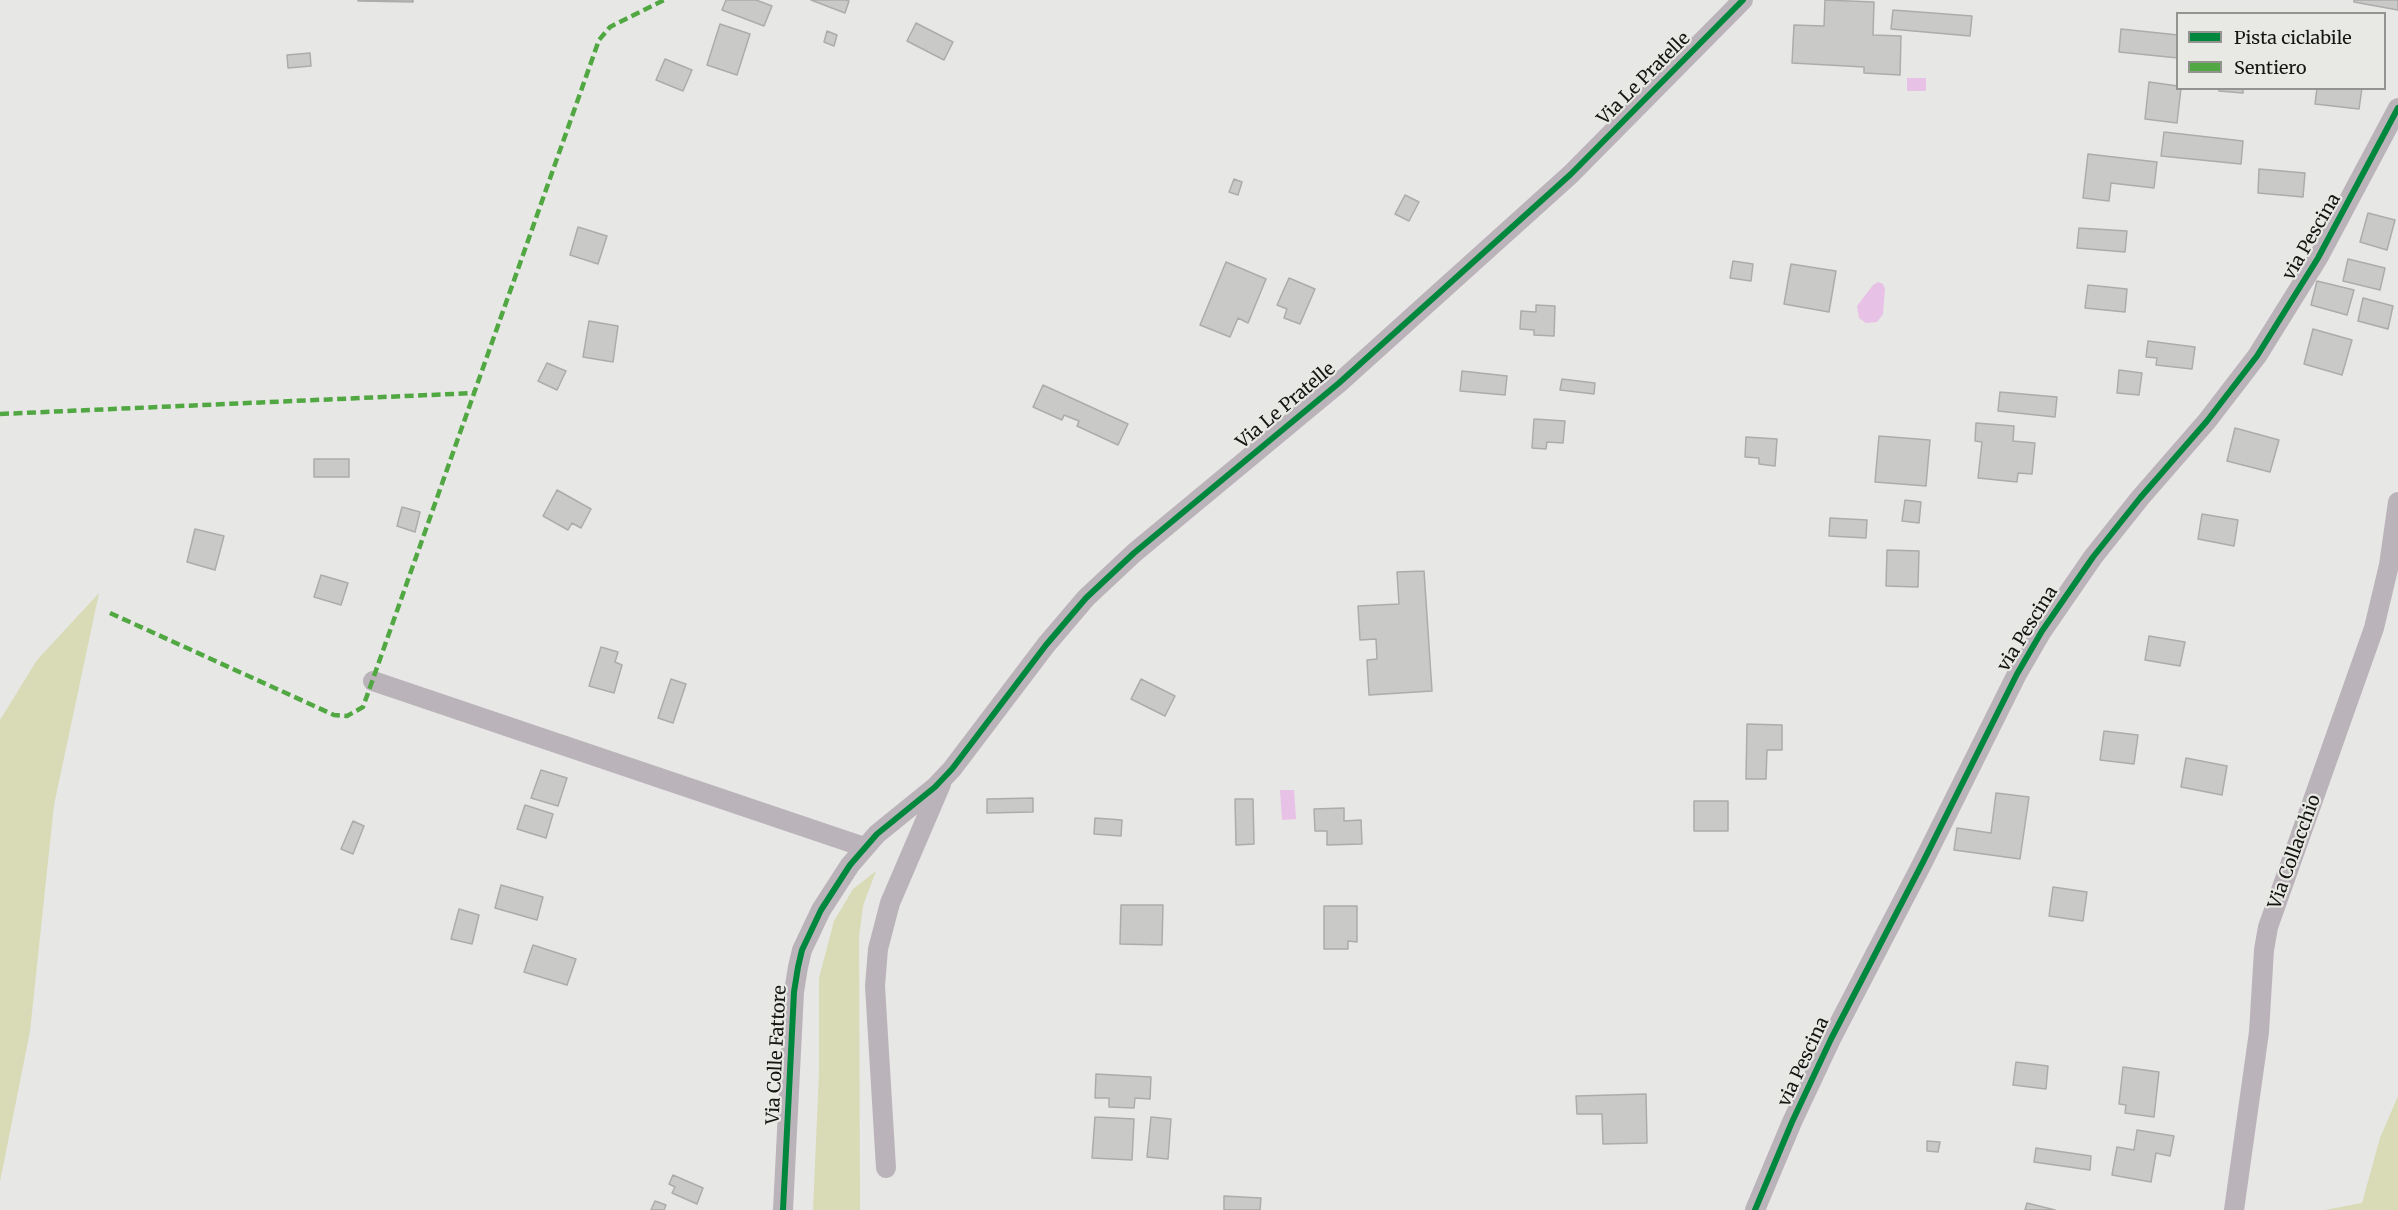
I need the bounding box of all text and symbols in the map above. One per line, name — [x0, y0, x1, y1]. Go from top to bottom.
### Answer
legend — [2176, 12, 2386, 90]
text: Pista ciclabile — [2234, 26, 2352, 49]
street label: Via Le Pratelle — [1593, 28, 1695, 130]
text: Sentiero — [2234, 56, 2306, 79]
street label: via Pescina — [2279, 190, 2345, 284]
street label: Via Le Pratelle — [1232, 358, 1340, 454]
street label: via Pescina — [1993, 582, 2063, 676]
street label: Via Collacchio — [2264, 792, 2326, 912]
street label: Via Colle Fattore — [763, 985, 791, 1125]
street label: via Pescina — [1774, 1014, 1834, 1110]

